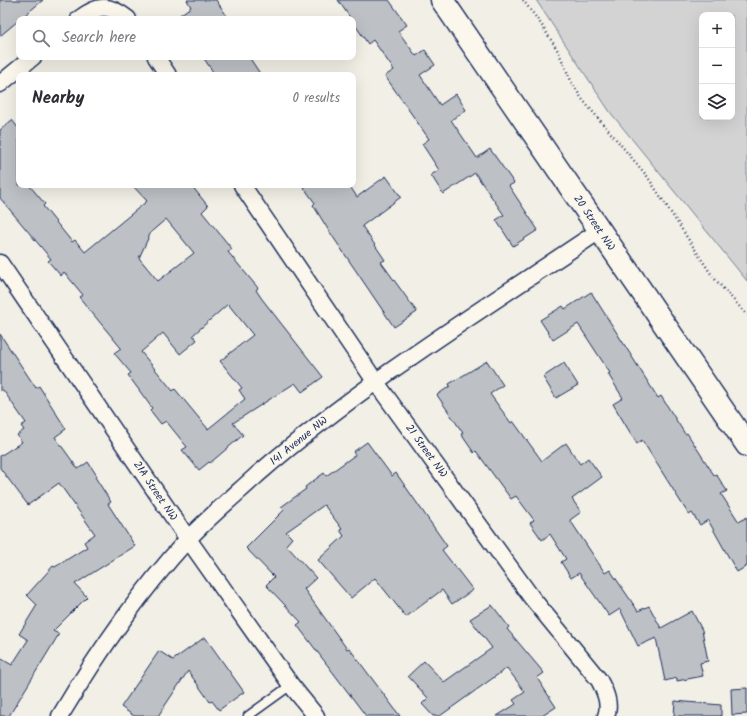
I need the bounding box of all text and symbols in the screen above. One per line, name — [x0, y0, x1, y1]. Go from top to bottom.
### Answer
map controls — [699, 12, 735, 120]
button: + — [699, 12, 735, 48]
search box — [16, 16, 356, 60]
text: Search here — [62, 26, 136, 50]
icon: search — [30, 27, 52, 49]
button: − — [699, 48, 735, 84]
button: layers — [699, 84, 735, 120]
text: Nearby — [32, 85, 84, 112]
text: 0 results — [293, 88, 340, 109]
street label: 20 Street NW — [568, 191, 620, 255]
street label: 141 Avenue NW — [266, 412, 332, 470]
street label: 21 Street NW — [400, 420, 452, 482]
street label: 21A Street NW — [128, 457, 182, 525]

